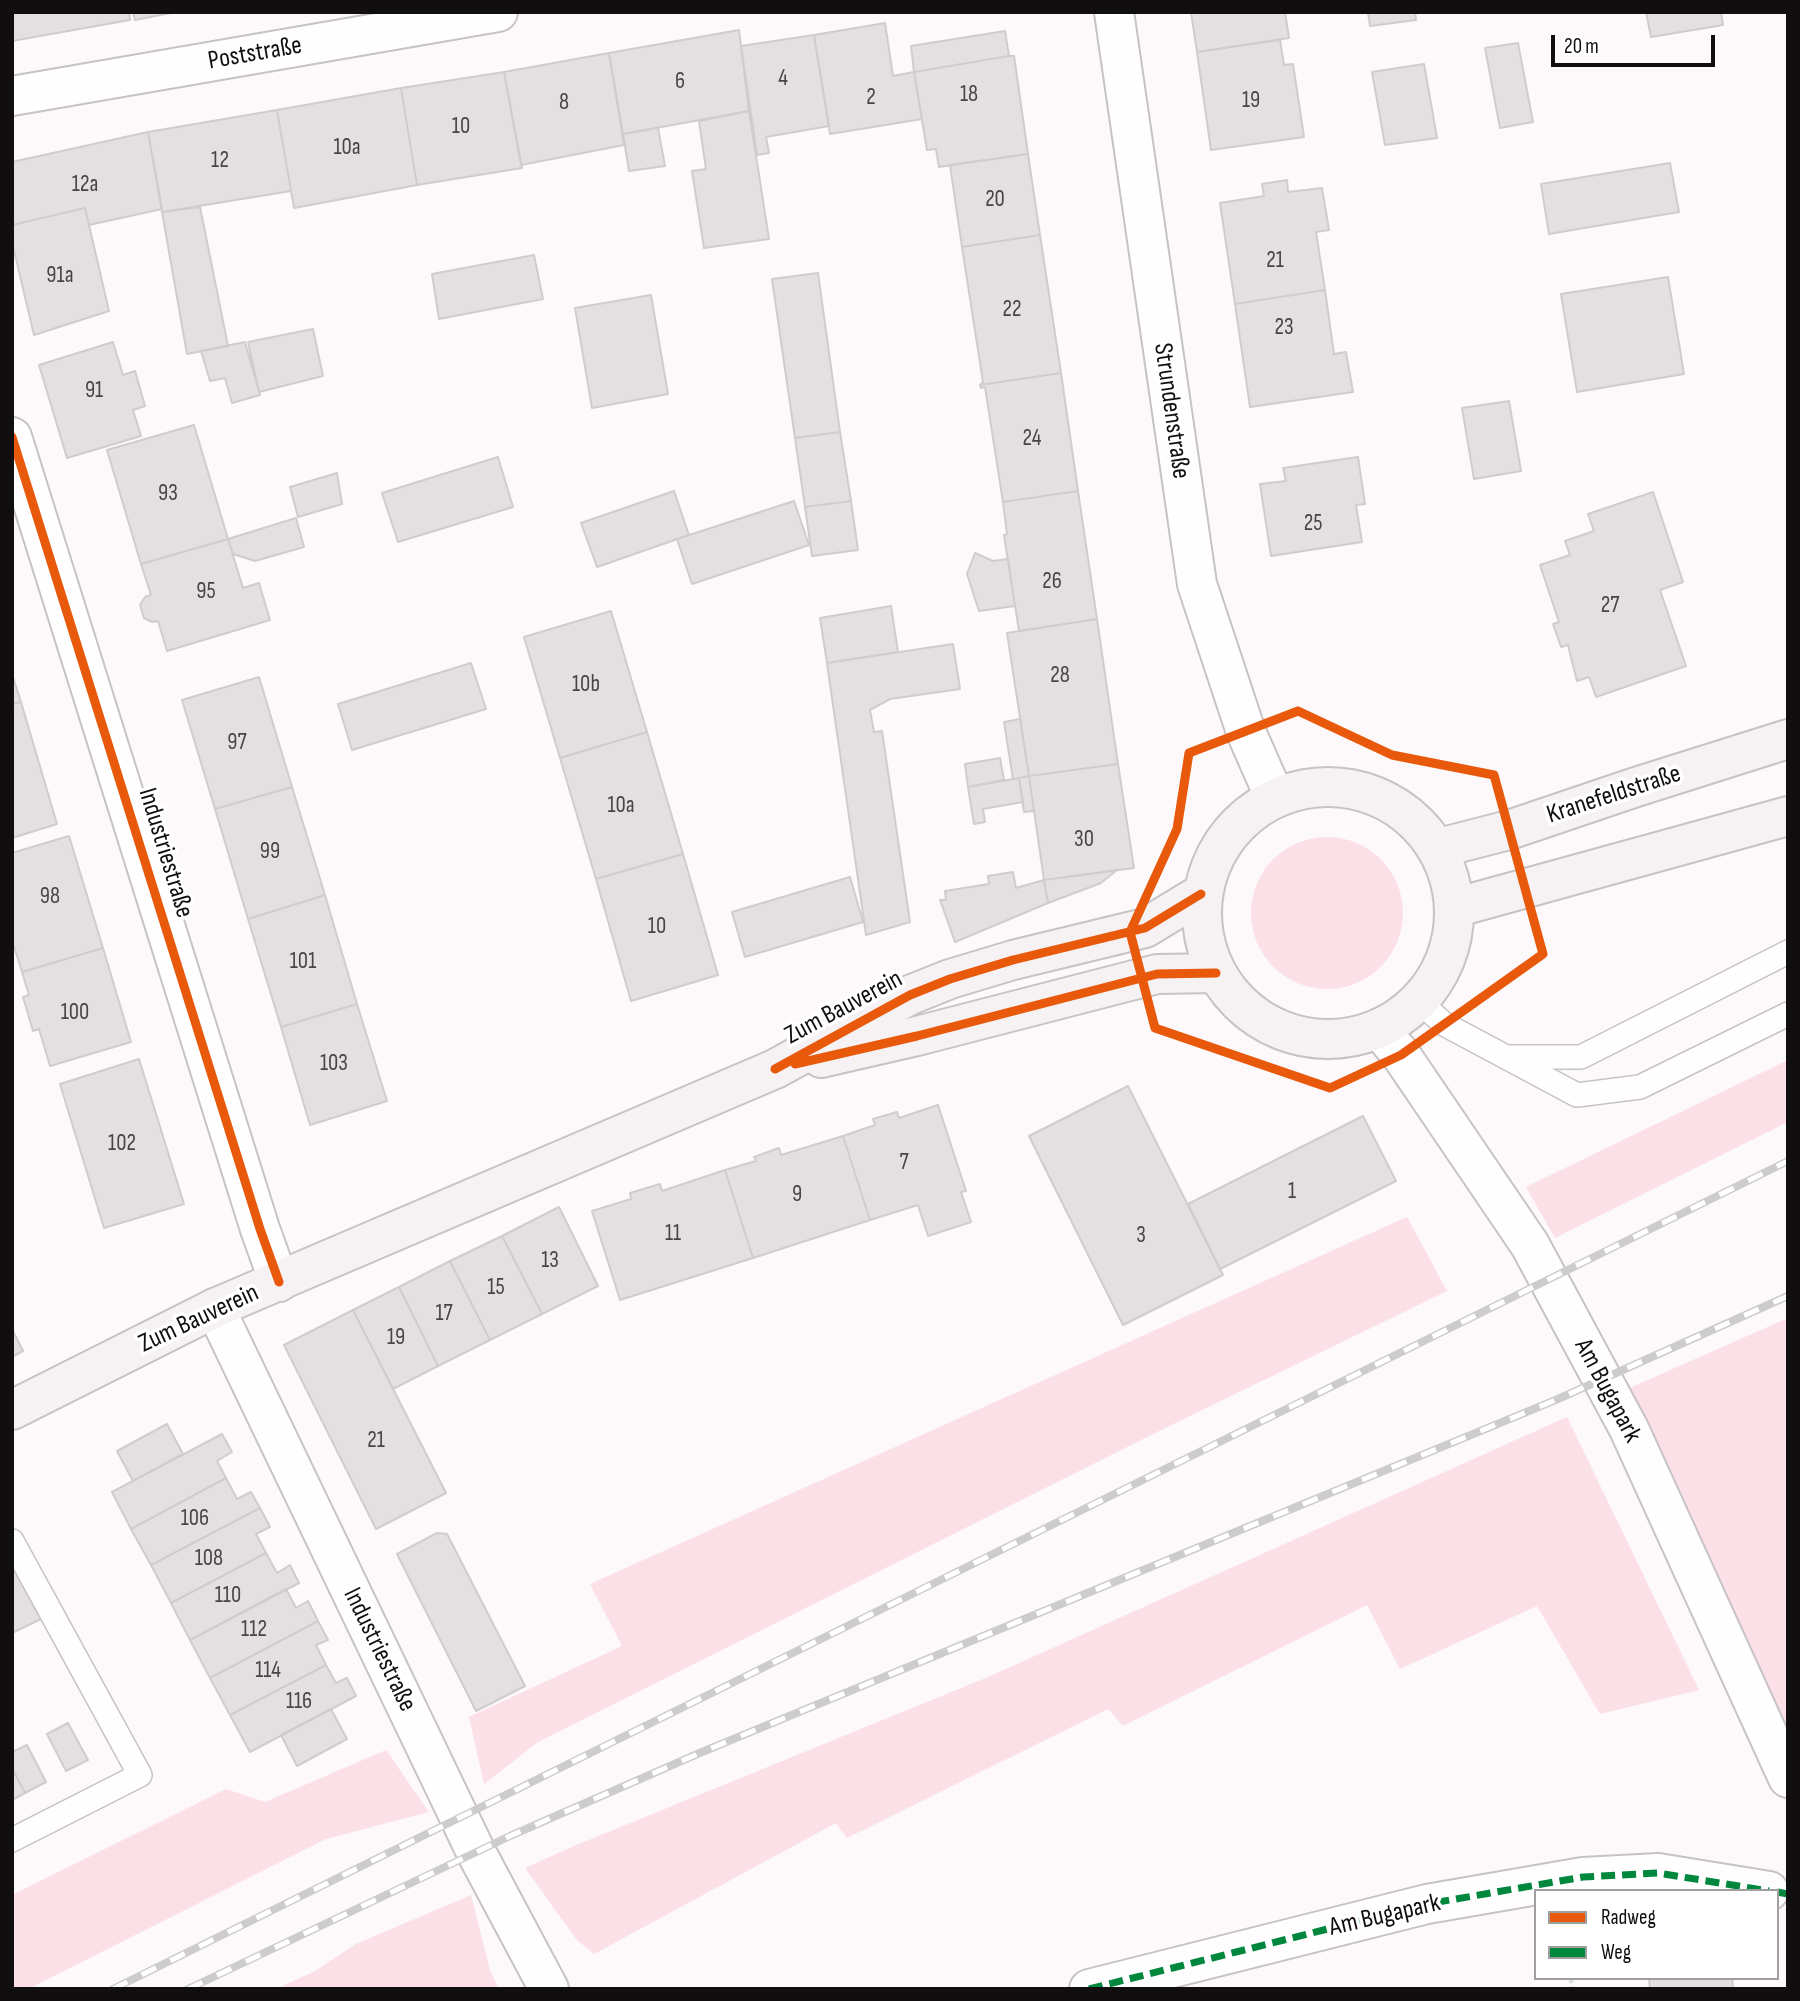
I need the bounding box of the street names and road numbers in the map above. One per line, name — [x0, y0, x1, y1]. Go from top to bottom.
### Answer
street label: Poststraße — [206, 30, 304, 78]
street label: Strundenstraße — [1146, 341, 1196, 481]
street label: Kranefeldstraße — [1543, 759, 1685, 831]
street label: Industriestraße — [131, 784, 199, 922]
street label: Zum Bauverein — [780, 964, 908, 1052]
street label: Zum Bauverein — [134, 1278, 264, 1360]
street label: Am Bugapark — [1567, 1334, 1647, 1448]
street label: Industriestraße — [336, 1583, 422, 1717]
street label: Am Bugapark — [1326, 1888, 1444, 1944]

